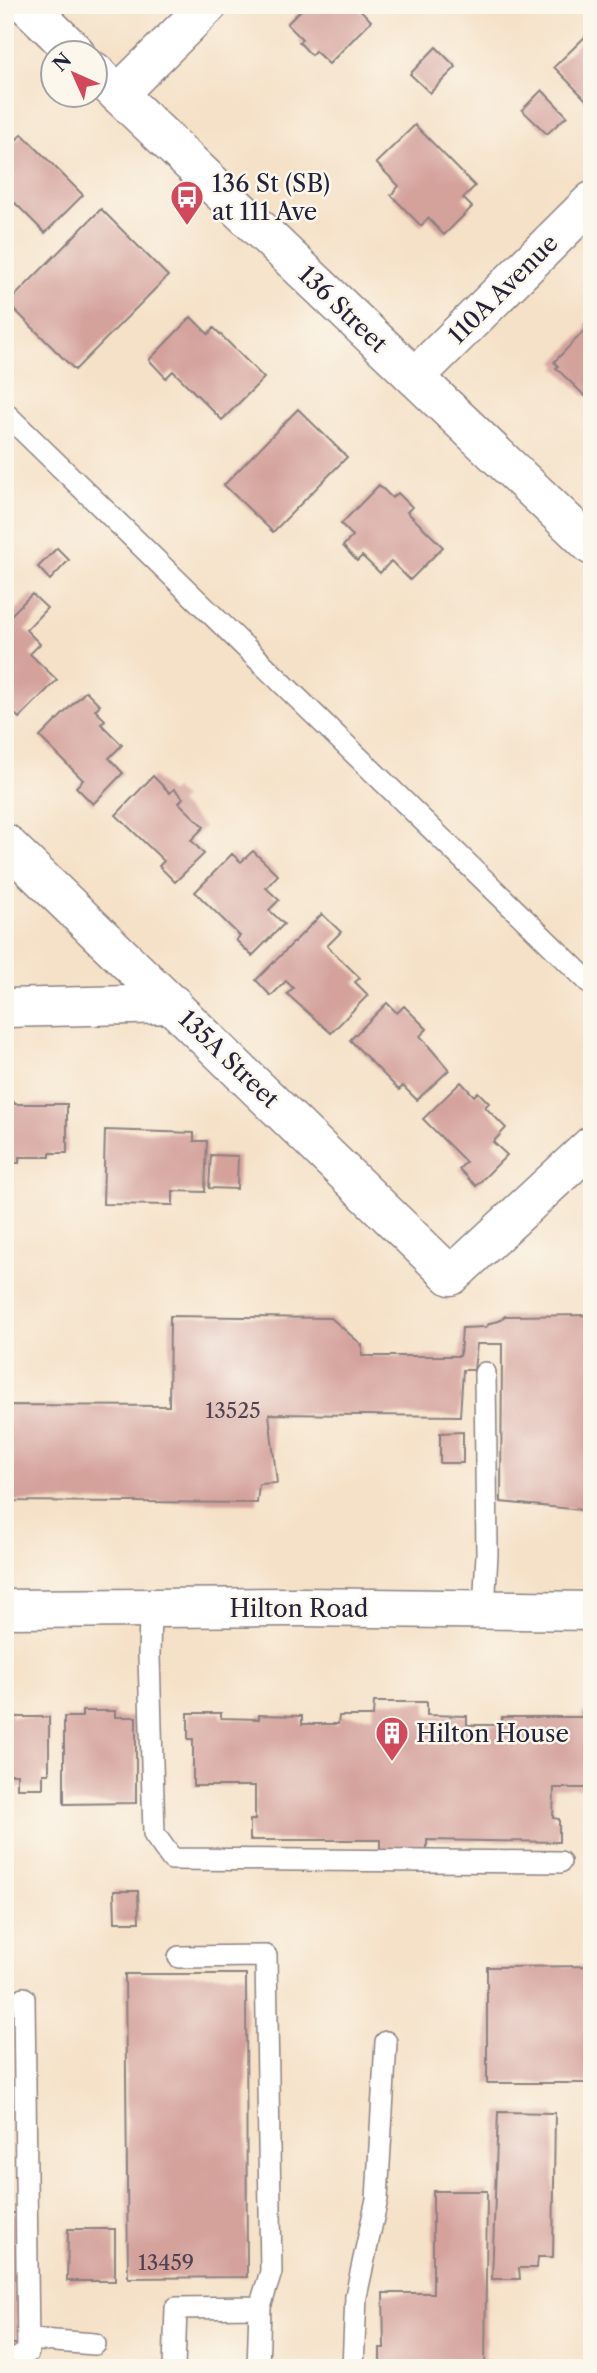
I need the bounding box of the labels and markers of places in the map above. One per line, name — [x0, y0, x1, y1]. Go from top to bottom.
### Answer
place label: 136 St (SB) at 111 Ave — [212, 169, 330, 226]
bus stop icon: 136 St (SB) at 111 Ave — [168, 178, 206, 227]
building icon: Hilton House — [373, 1714, 411, 1763]
place label: Hilton House — [416, 1719, 569, 1748]

